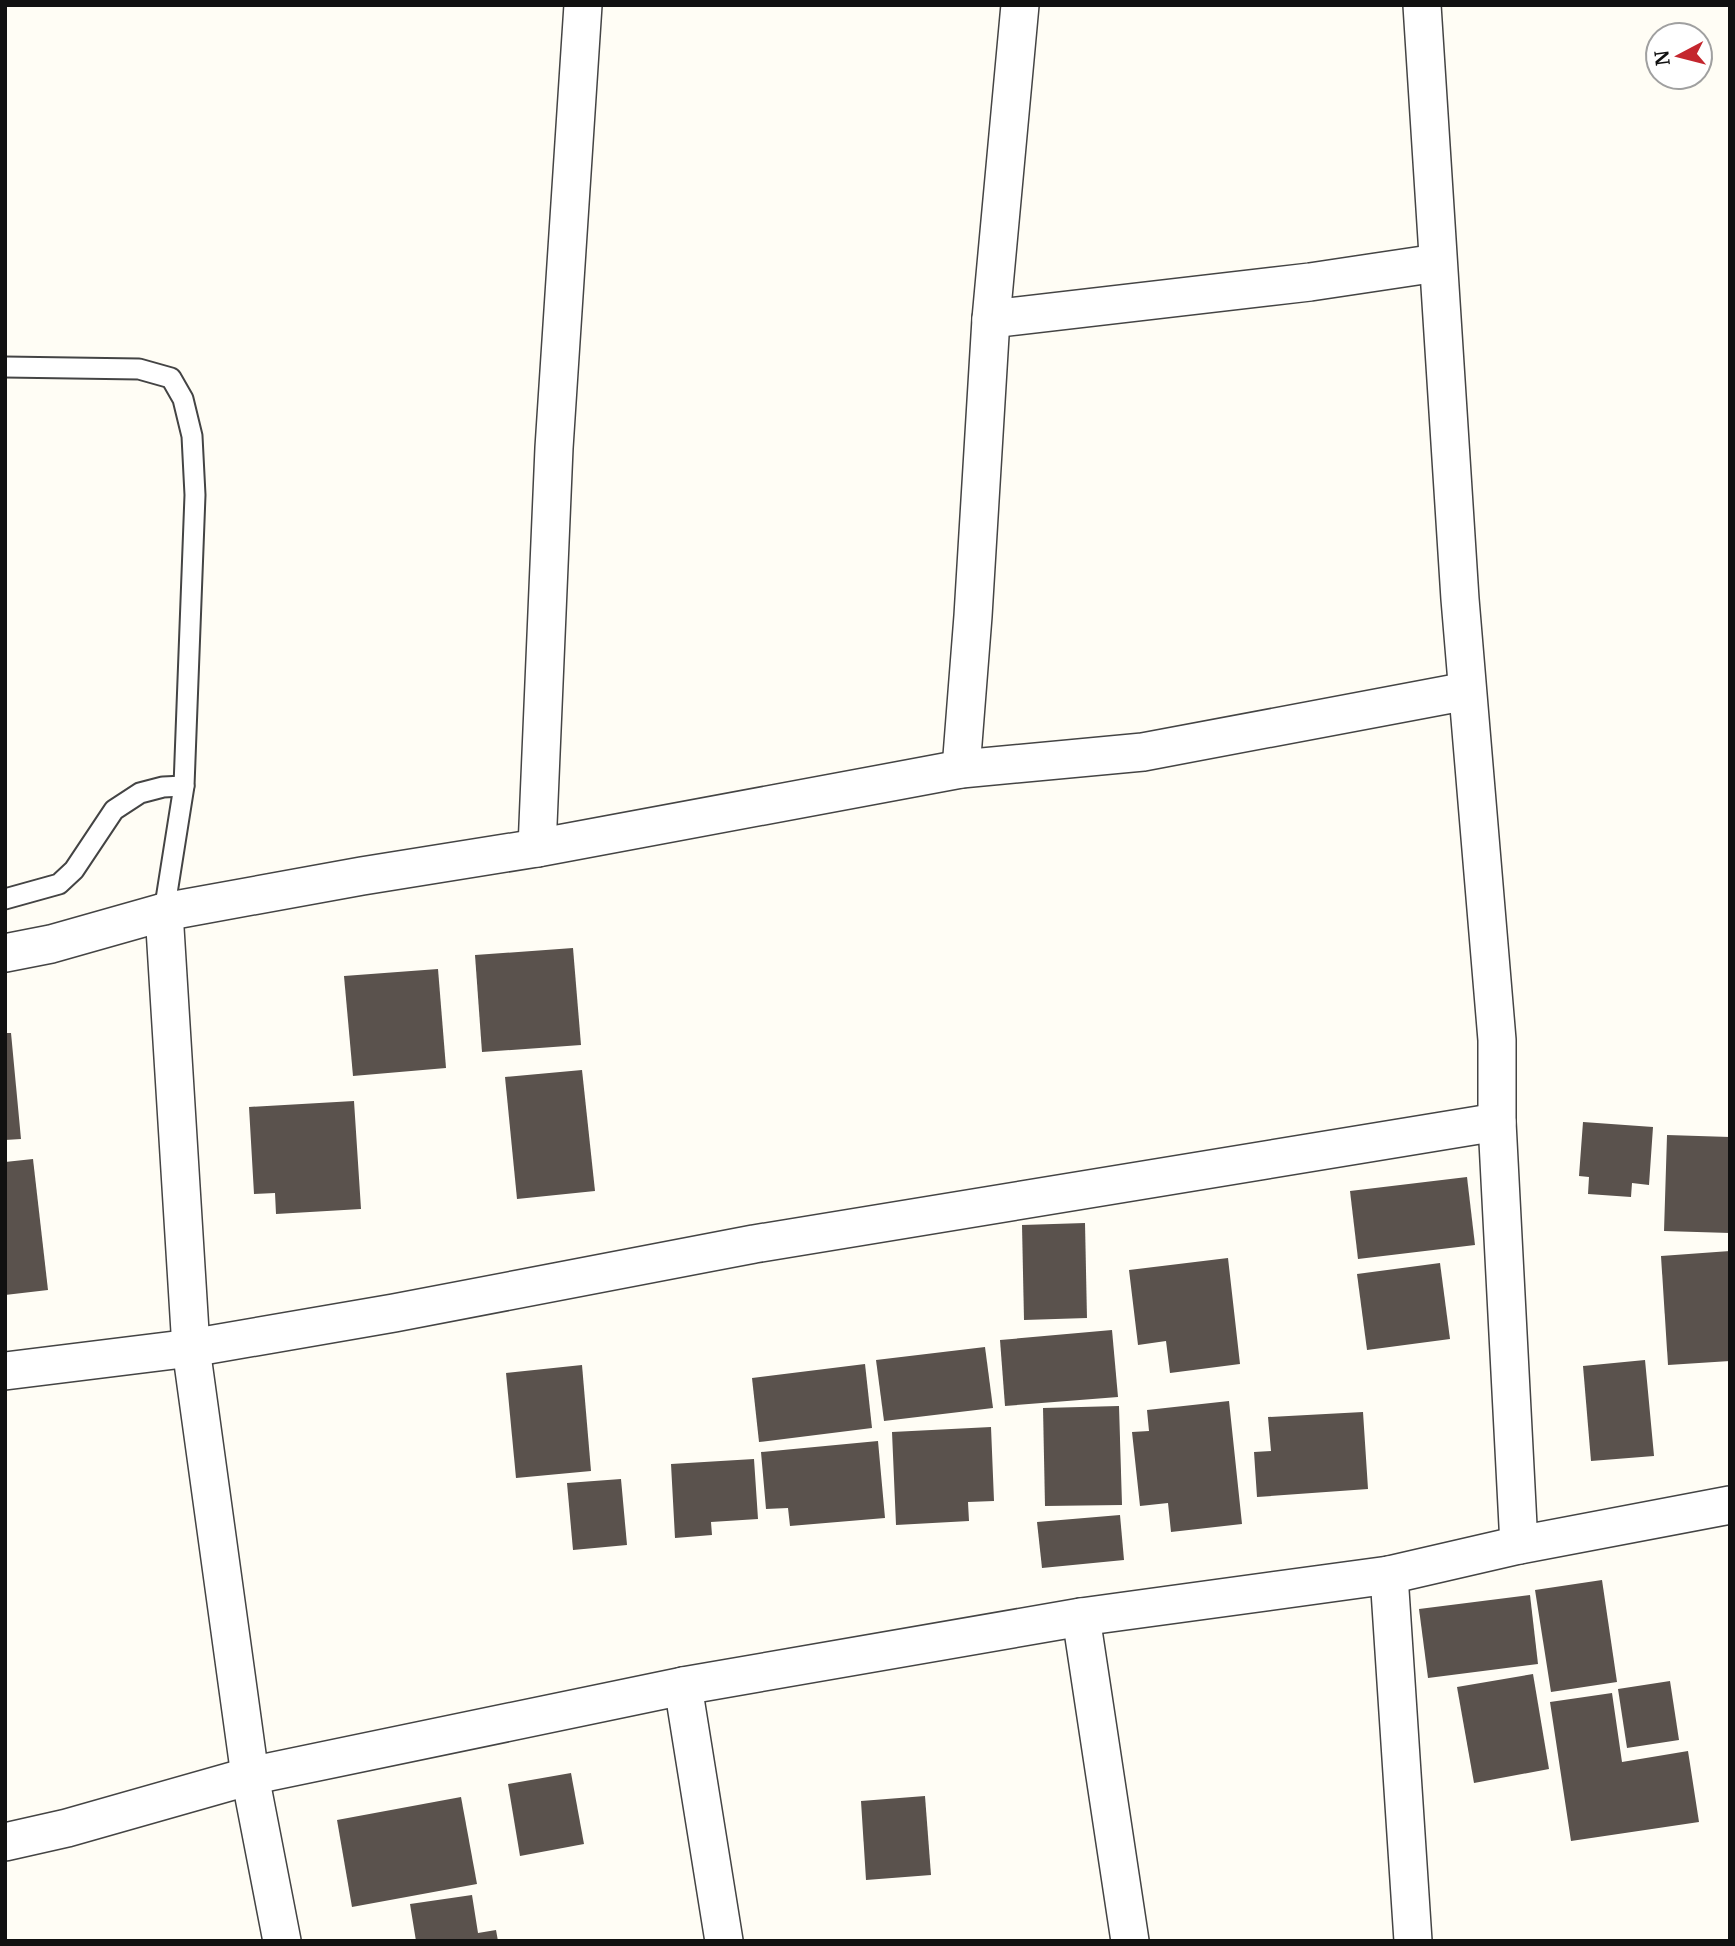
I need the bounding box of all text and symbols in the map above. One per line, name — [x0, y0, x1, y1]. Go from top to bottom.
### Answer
north arrow — [1644, 21, 1714, 91]
text: N — [1649, 49, 1675, 67]

